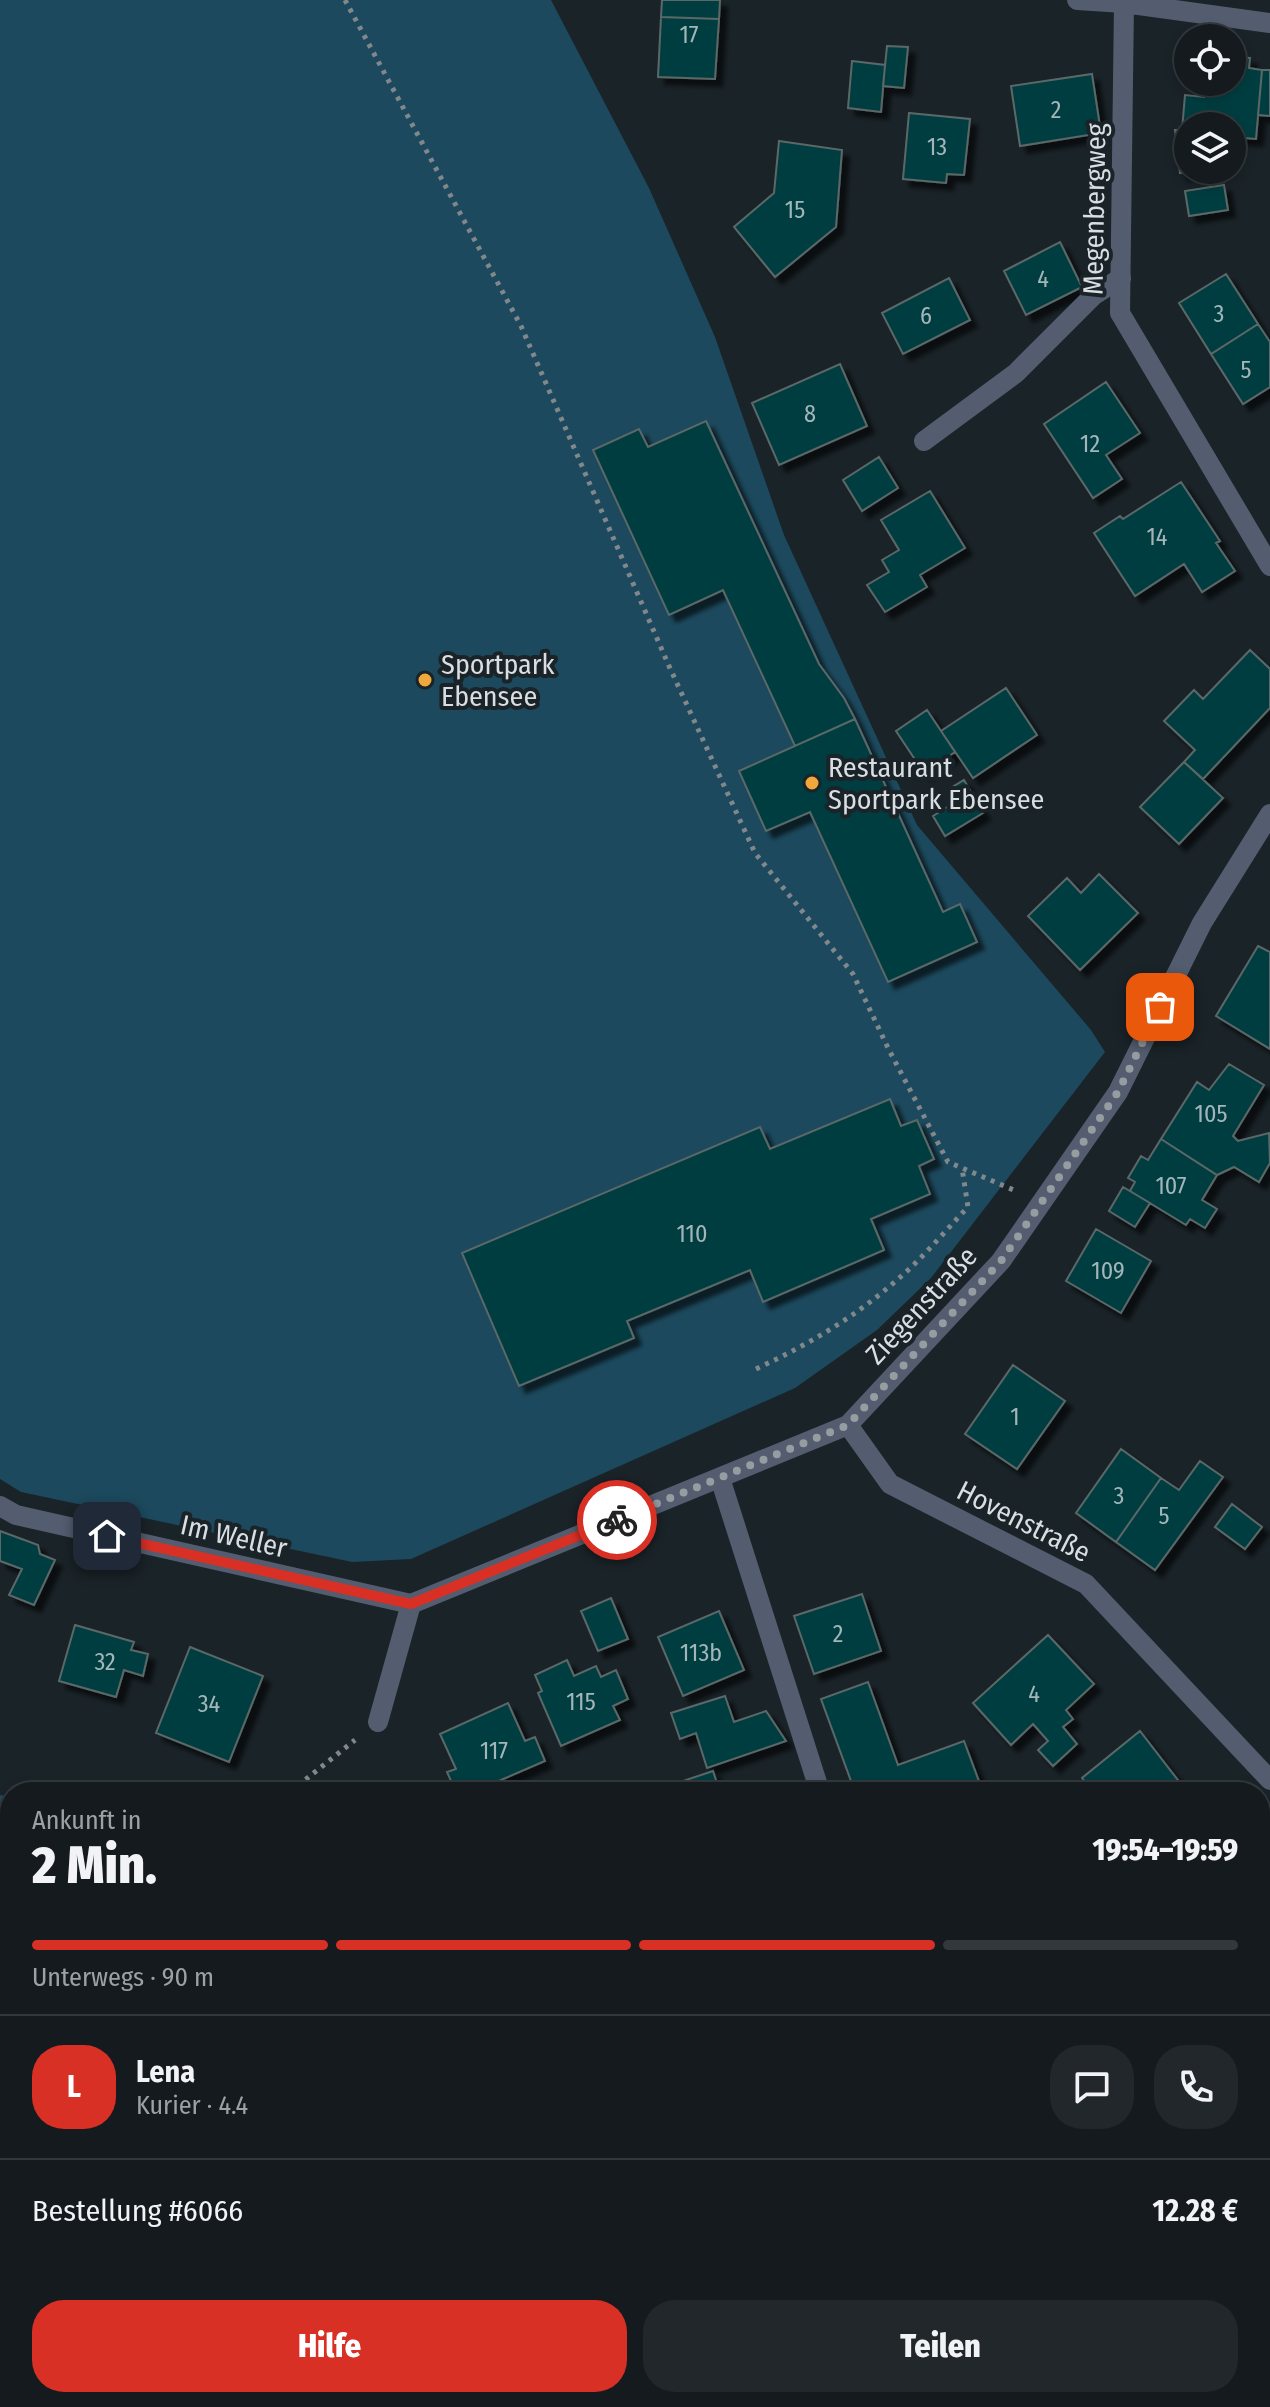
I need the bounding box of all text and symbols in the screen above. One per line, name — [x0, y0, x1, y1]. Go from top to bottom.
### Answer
house number: 17 — [679, 21, 699, 49]
map controls — [1174, 24, 1246, 184]
button: locate — [1174, 24, 1246, 96]
house number: 2 — [1051, 96, 1061, 124]
button: layers — [1174, 112, 1246, 184]
street label: Megenbergweg — [1077, 122, 1113, 295]
house number: 13 — [927, 133, 947, 161]
house number: 15 — [785, 196, 805, 224]
house number: 4 — [1037, 265, 1049, 293]
house number: 3 — [1214, 300, 1224, 328]
house number: 6 — [920, 302, 932, 330]
house number: 5 — [1240, 356, 1252, 384]
house number: 8 — [804, 400, 816, 428]
house number: 12 — [1080, 430, 1100, 458]
house number: 14 — [1147, 523, 1167, 551]
place label: Sportpark Ebensee — [441, 648, 556, 713]
marker: Sportpark Ebensee — [416, 671, 434, 689]
place label: Restaurant Sportpark Ebensee — [828, 751, 1044, 816]
marker: Restaurant Sportpark Ebensee — [803, 774, 821, 792]
pin — [1126, 973, 1194, 1041]
icon: bag — [1138, 985, 1182, 1029]
house number: 105 — [1195, 1100, 1227, 1128]
house number: 107 — [1155, 1172, 1187, 1200]
house number: 110 — [677, 1220, 707, 1248]
street label: Ziegenstraße — [859, 1240, 984, 1371]
house number: 109 — [1091, 1257, 1125, 1285]
house number: 1 — [1010, 1403, 1020, 1431]
street label: Hovenstraße — [952, 1474, 1096, 1569]
courier — [577, 1480, 657, 1560]
house number: 3 — [1114, 1482, 1124, 1510]
icon: bike — [595, 1498, 639, 1542]
pin — [73, 1502, 141, 1570]
house number: 5 — [1158, 1502, 1170, 1530]
street label: Im Weller — [177, 1508, 291, 1565]
icon: home — [85, 1514, 129, 1558]
house number: 2 — [833, 1620, 843, 1648]
house number: 113b — [680, 1639, 722, 1667]
house number: 32 — [94, 1648, 116, 1676]
house number: 4 — [1028, 1680, 1040, 1708]
house number: 115 — [566, 1688, 596, 1716]
house number: 34 — [198, 1690, 220, 1718]
house number: 117 — [480, 1737, 508, 1765]
text: Ankunft in — [32, 1805, 141, 1836]
text: 19:54–19:59 — [1093, 1832, 1238, 1868]
text: 2 Min. — [32, 1834, 157, 1897]
text: Unterwegs · 90 m — [32, 1962, 214, 1993]
button: chat — [1050, 2045, 1134, 2129]
button: phone — [1154, 2045, 1238, 2129]
text: Lena — [136, 2054, 195, 2090]
text: L — [67, 2069, 81, 2105]
text: Kurier · 4.4 — [136, 2090, 248, 2121]
text: Bestellung #6066 — [32, 2193, 243, 2229]
text: 12.28 € — [1153, 2193, 1238, 2229]
button: Hilfe — [32, 2300, 627, 2392]
button: Teilen — [643, 2300, 1238, 2392]

